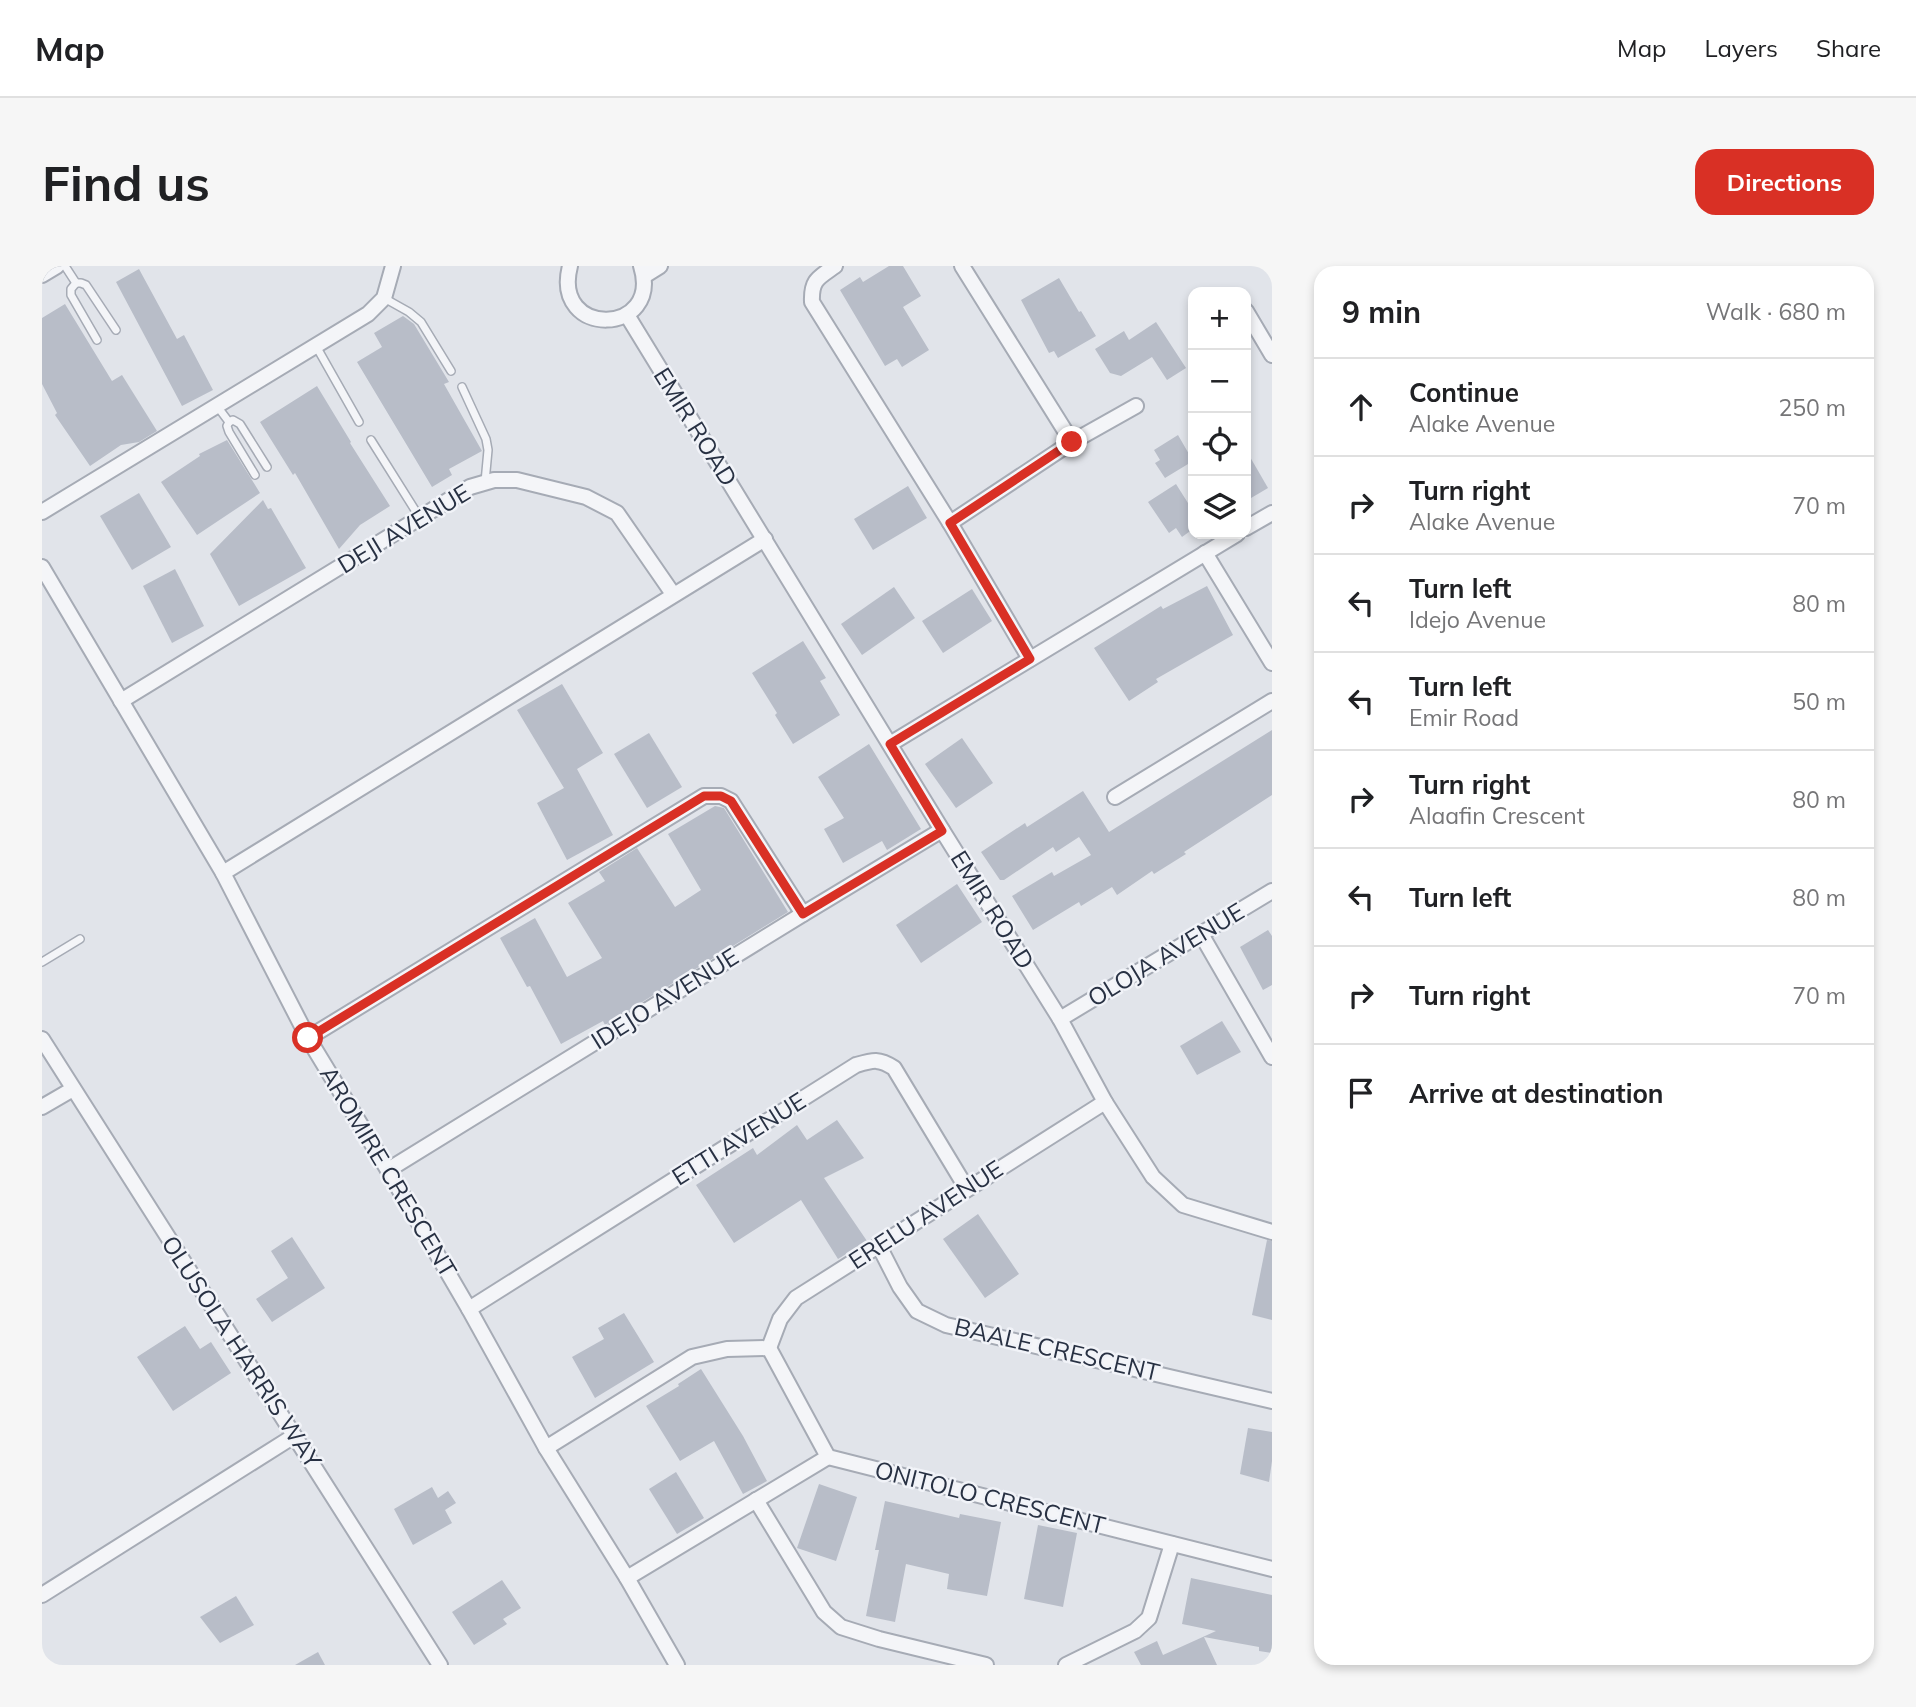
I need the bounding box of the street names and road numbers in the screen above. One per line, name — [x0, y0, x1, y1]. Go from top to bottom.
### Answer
street label: EMIR ROAD — [648, 362, 744, 491]
street label: DEJI AVENUE — [332, 477, 475, 579]
street label: EMIR ROAD — [945, 845, 1041, 974]
street label: OLOJA AVENUE — [1082, 896, 1249, 1013]
street label: IDEJO AVENUE — [585, 941, 744, 1055]
street label: AROMIRE CRESCENT — [314, 1060, 464, 1283]
street label: ETTI AVENUE — [666, 1085, 811, 1191]
street label: ERELU AVENUE — [843, 1153, 1008, 1275]
street label: OLUSOLA HARRIS WAY — [155, 1230, 328, 1474]
street label: BAALE CRESCENT — [952, 1311, 1163, 1387]
street label: ONITOLO CRESCENT — [872, 1454, 1109, 1540]

